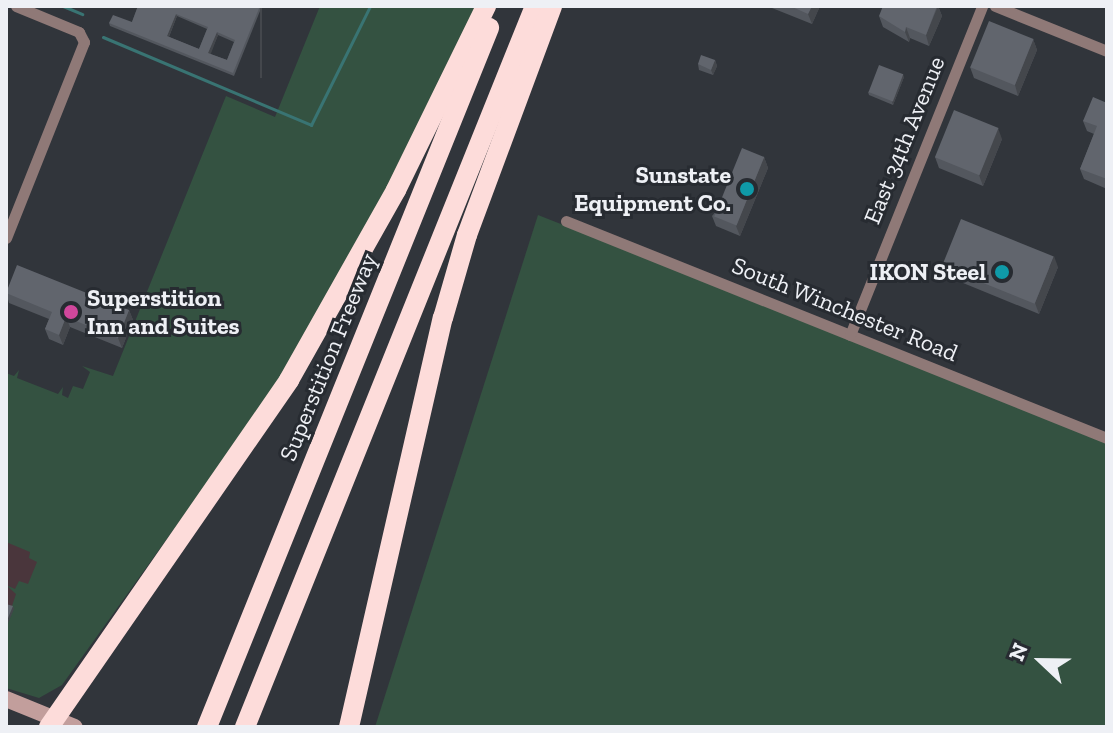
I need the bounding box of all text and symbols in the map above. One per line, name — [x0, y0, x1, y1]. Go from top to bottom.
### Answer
street label: East 34th Avenue — [857, 52, 951, 228]
place label: Sunstate Equipment Co. — [574, 161, 731, 217]
marker: Sunstate Equipment Co. — [738, 180, 756, 198]
street label: Superstition Freeway — [273, 249, 383, 465]
street label: South Winchester Road — [727, 250, 963, 368]
place label: IKON Steel — [870, 258, 986, 286]
marker: IKON Steel — [993, 263, 1011, 281]
place label: Superstition Inn and Suites — [87, 284, 240, 340]
marker: Superstition Inn and Suites — [62, 303, 80, 321]
north arrow — [1001, 621, 1081, 701]
text: N — [1003, 639, 1034, 665]

